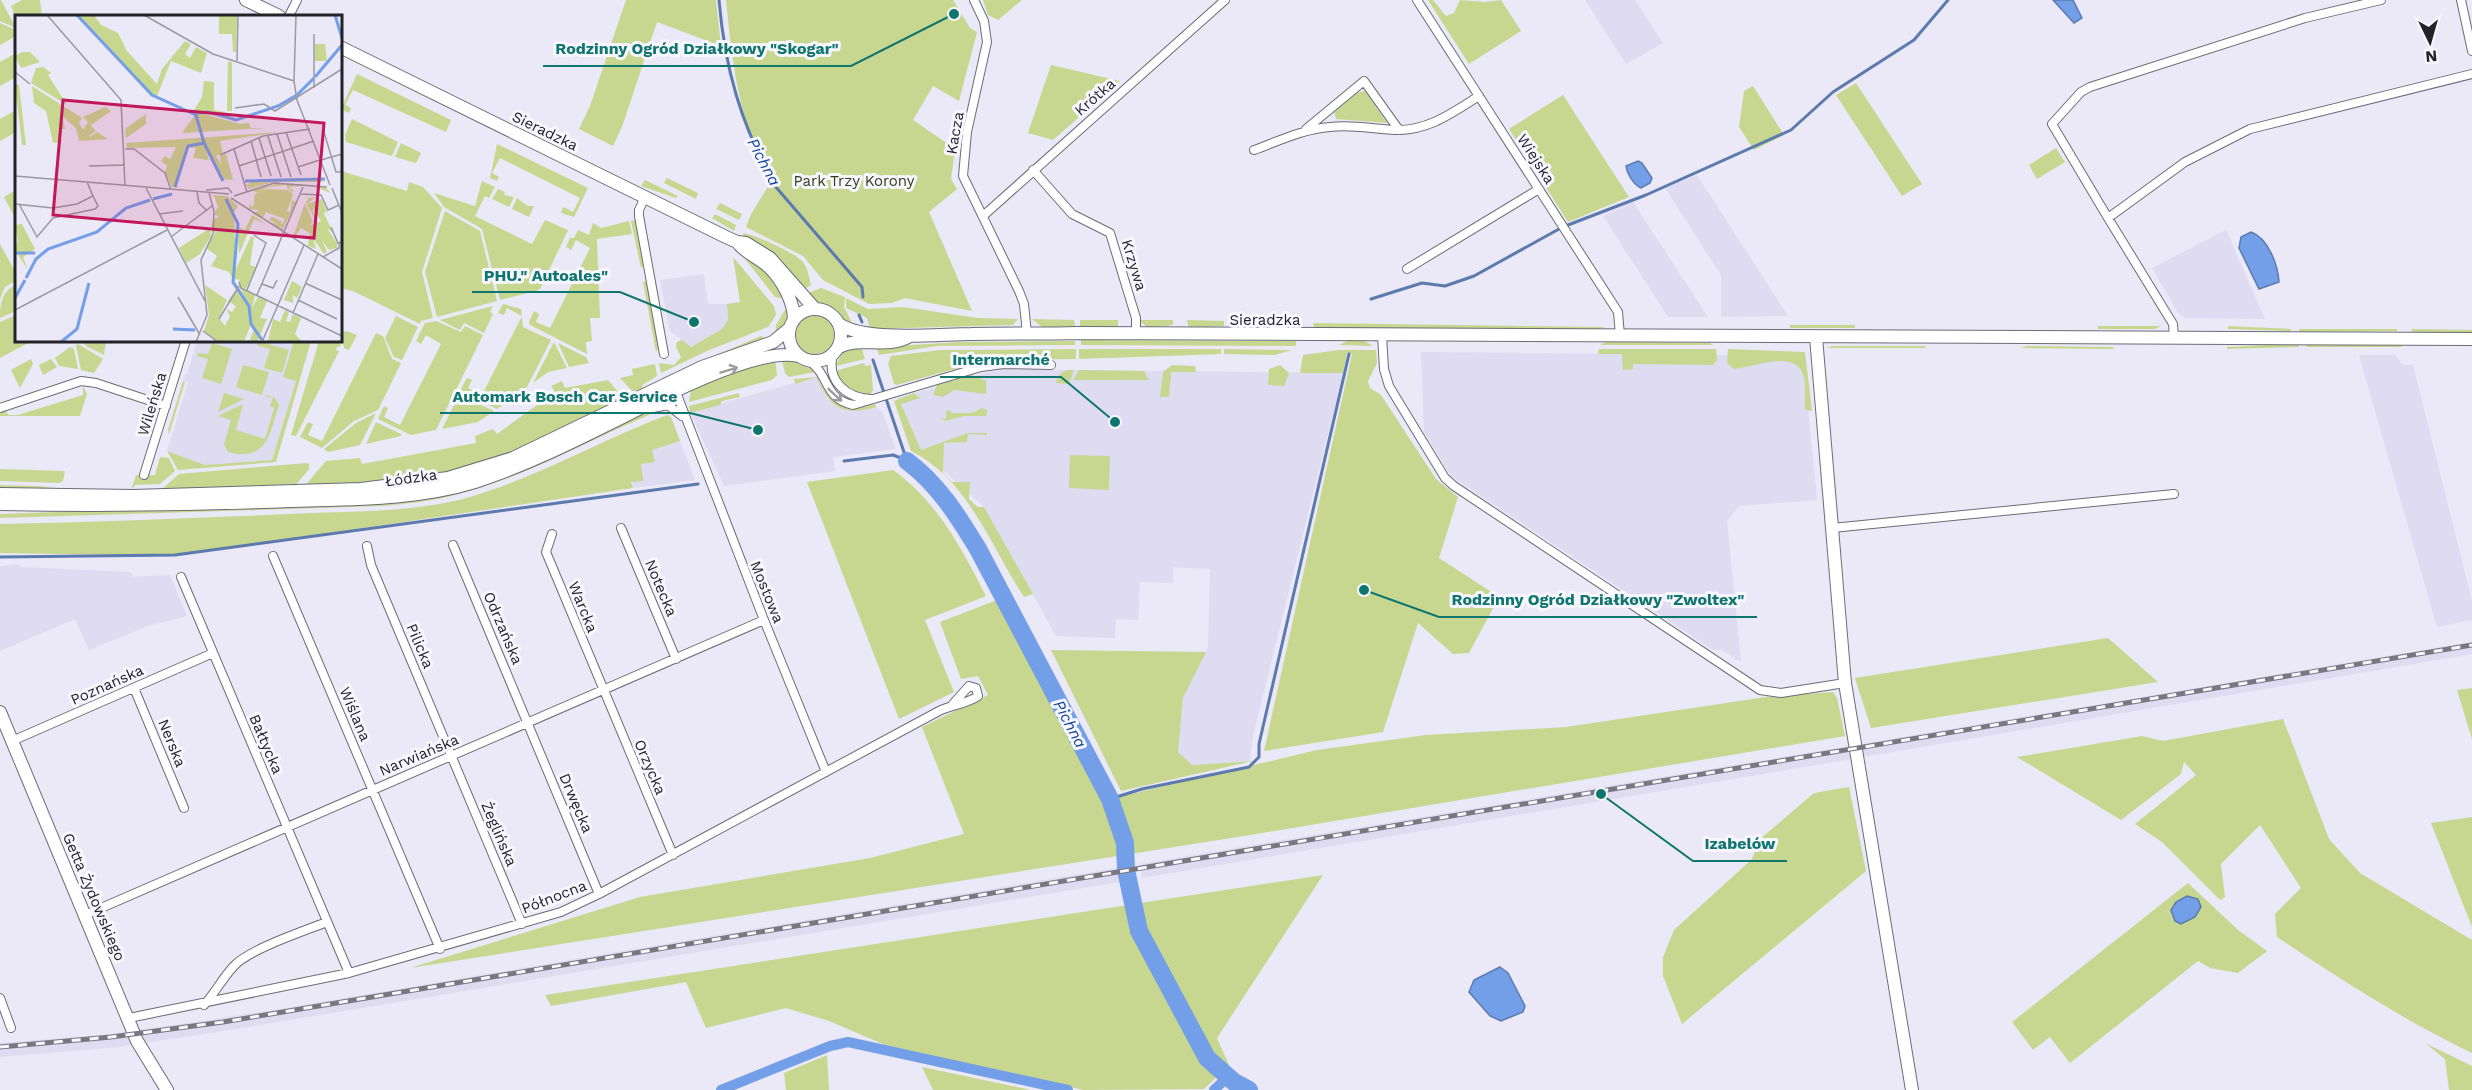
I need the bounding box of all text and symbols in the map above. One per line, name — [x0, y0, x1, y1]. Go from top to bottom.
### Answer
north arrow — [2400, 12, 2460, 72]
inset map — [15, 15, 342, 342]
callout: Rodzinny Ogród Działkowy "Skogar" — [543, 32, 851, 66]
text: Rodzinny Ogród Działkowy "Skogar" — [555, 39, 839, 58]
text: N — [2425, 46, 2438, 66]
street label: Krótka — [1071, 74, 1119, 119]
street label: Sieradzka — [509, 107, 581, 155]
street label: Kacza — [942, 110, 968, 156]
street label: Wiejska — [1513, 131, 1559, 188]
water label: Pichna — [744, 135, 785, 189]
park label: Park Trzy Korony — [793, 172, 915, 190]
street label: Krzywa — [1118, 237, 1150, 293]
callout: PHU." Autoales" — [472, 258, 620, 292]
text: PHU." Autoales" — [484, 266, 608, 285]
street label: Sieradzka — [1230, 311, 1301, 329]
callout: Intermarché — [940, 343, 1061, 377]
text: Intermarché — [952, 350, 1050, 369]
one-way arrow — [719, 363, 738, 374]
street label: Wileńska — [134, 369, 170, 438]
callout: Automark Bosch Car Service — [440, 379, 690, 413]
text: Automark Bosch Car Service — [452, 387, 678, 406]
one-way arrow — [827, 388, 842, 402]
street label: Łódzka — [384, 465, 439, 491]
street label: Notecka — [641, 557, 681, 620]
street label: Mostowa — [746, 558, 788, 626]
street label: Warcka — [565, 579, 602, 636]
callout: Rodzinny Ogród Działkowy "Zwoltex" — [1439, 583, 1757, 617]
street label: Odrzańska — [480, 589, 527, 668]
text: Rodzinny Ogród Działkowy "Zwoltex" — [1452, 590, 1744, 609]
street label: Pilicka — [403, 621, 438, 672]
street label: Poznańska — [68, 661, 147, 709]
street label: Wiślana — [336, 684, 375, 744]
water label: Pichna — [1050, 697, 1091, 751]
street label: Bałtycka — [245, 711, 287, 777]
street label: Nerska — [154, 716, 190, 770]
street label: Narwiańska — [377, 730, 462, 780]
street label: Orzycka — [630, 737, 670, 798]
street label: Drwęcka — [555, 770, 597, 836]
street label: Żeglińska — [477, 799, 521, 869]
callout: Izabelów — [1693, 827, 1787, 861]
street label: Getta Żydowskiego — [59, 830, 129, 964]
text: Izabelów — [1705, 834, 1776, 853]
street label: Północna — [519, 876, 589, 918]

